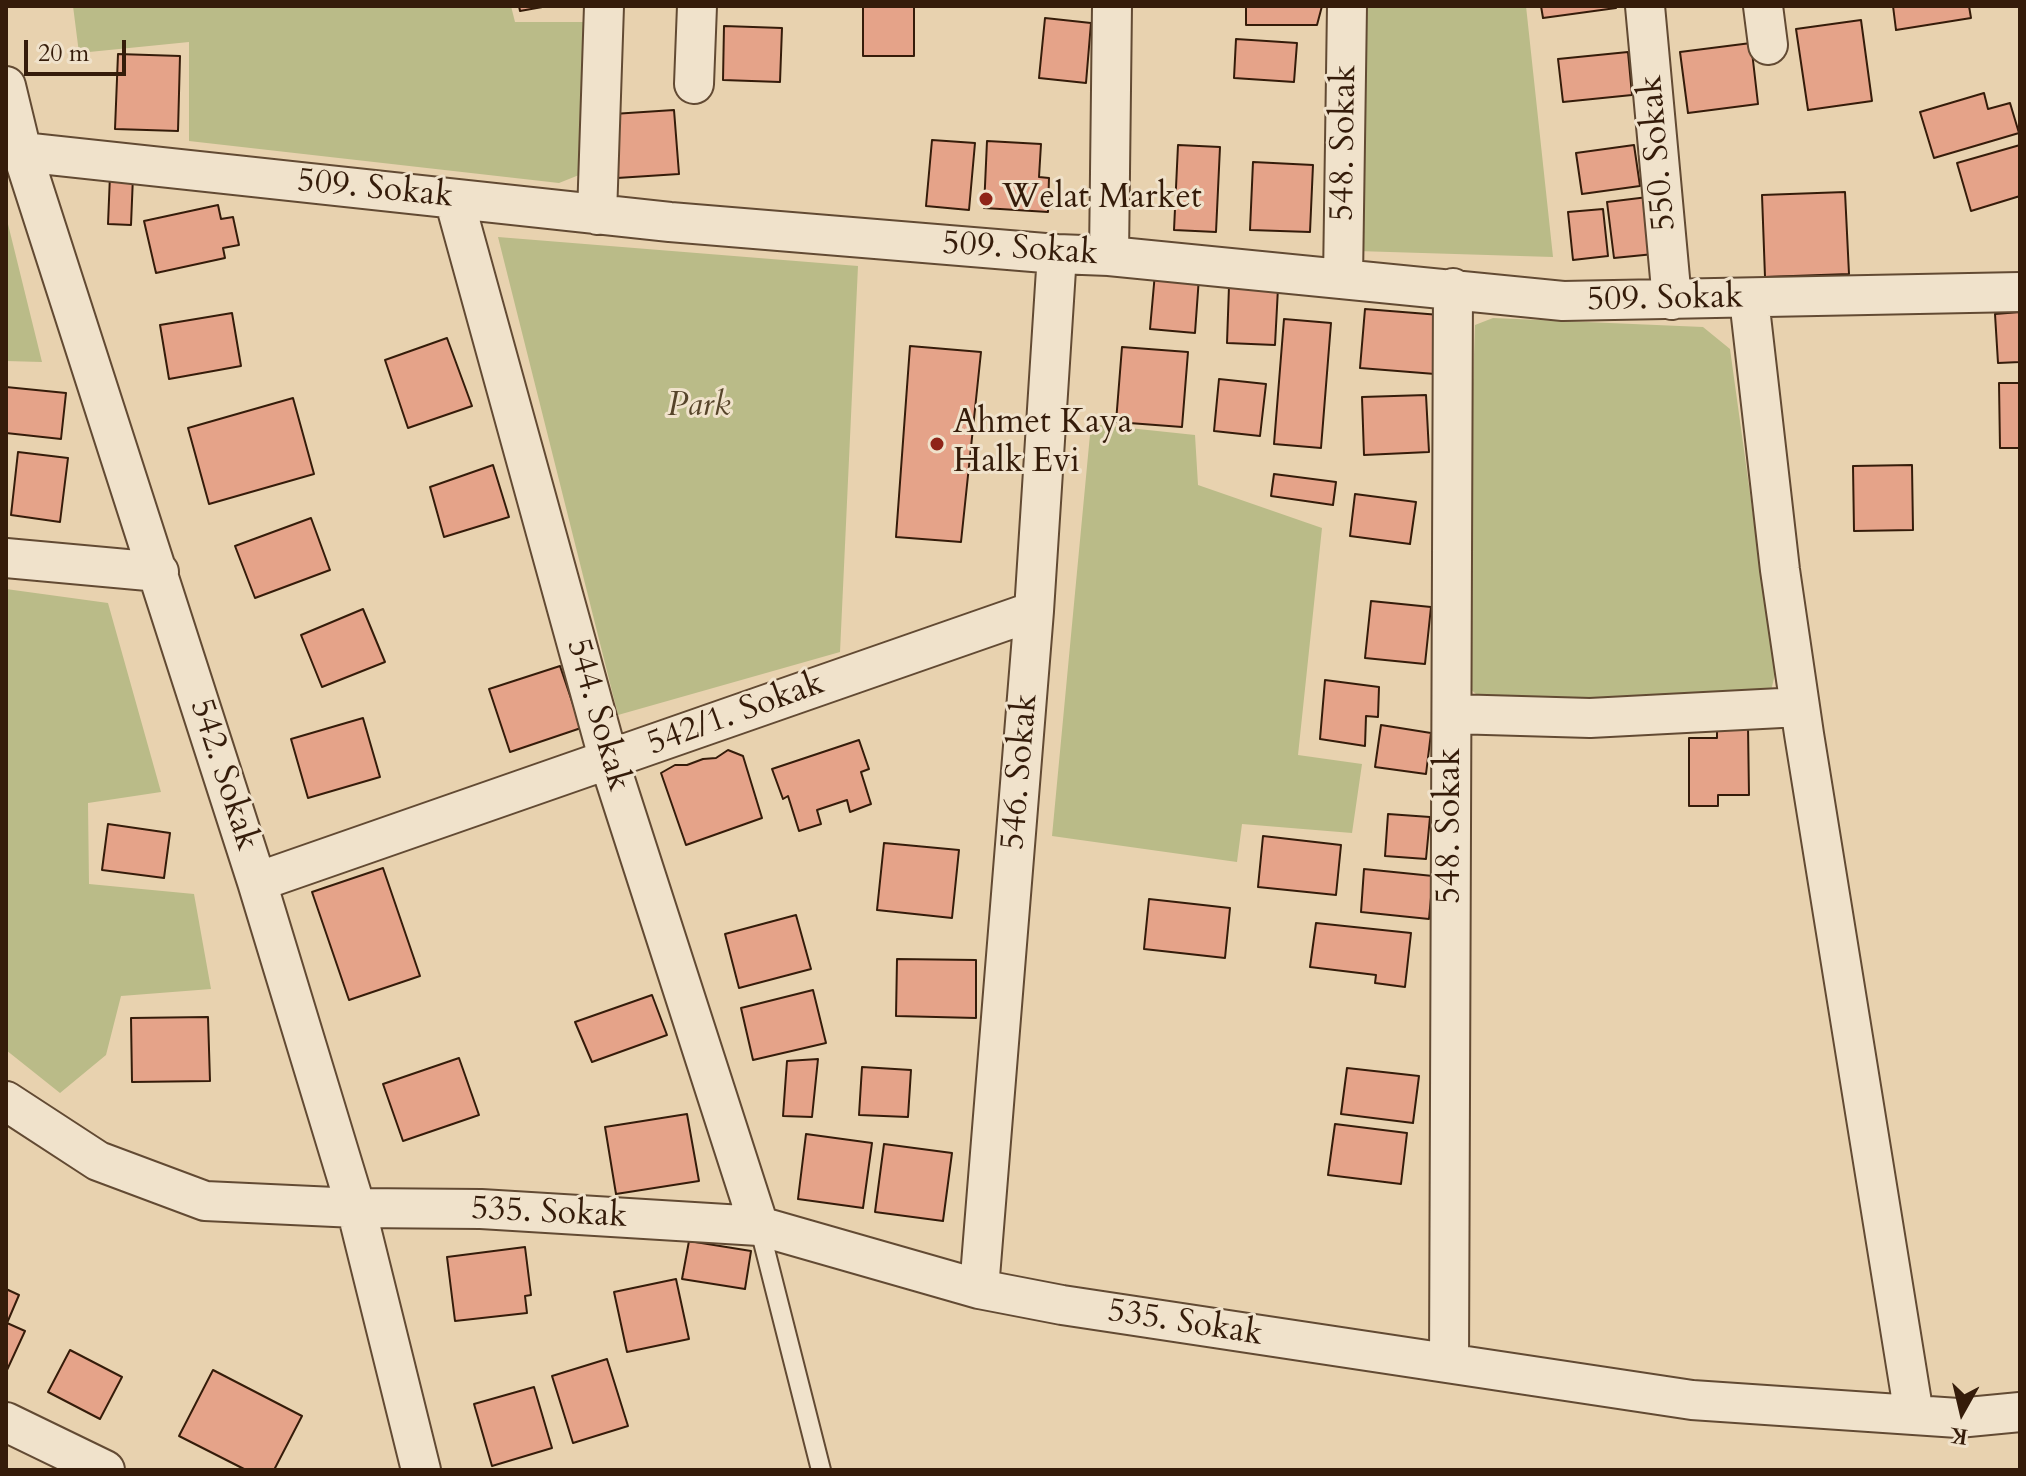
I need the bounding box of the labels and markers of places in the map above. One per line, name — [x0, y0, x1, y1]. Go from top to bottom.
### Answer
place label: Welat Market — [1002, 179, 1202, 219]
marker: Welat Market — [977, 190, 995, 208]
place label: Ahmet Kaya Halk Evi — [953, 404, 1133, 484]
marker: Ahmet Kaya Halk Evi — [928, 435, 946, 453]

